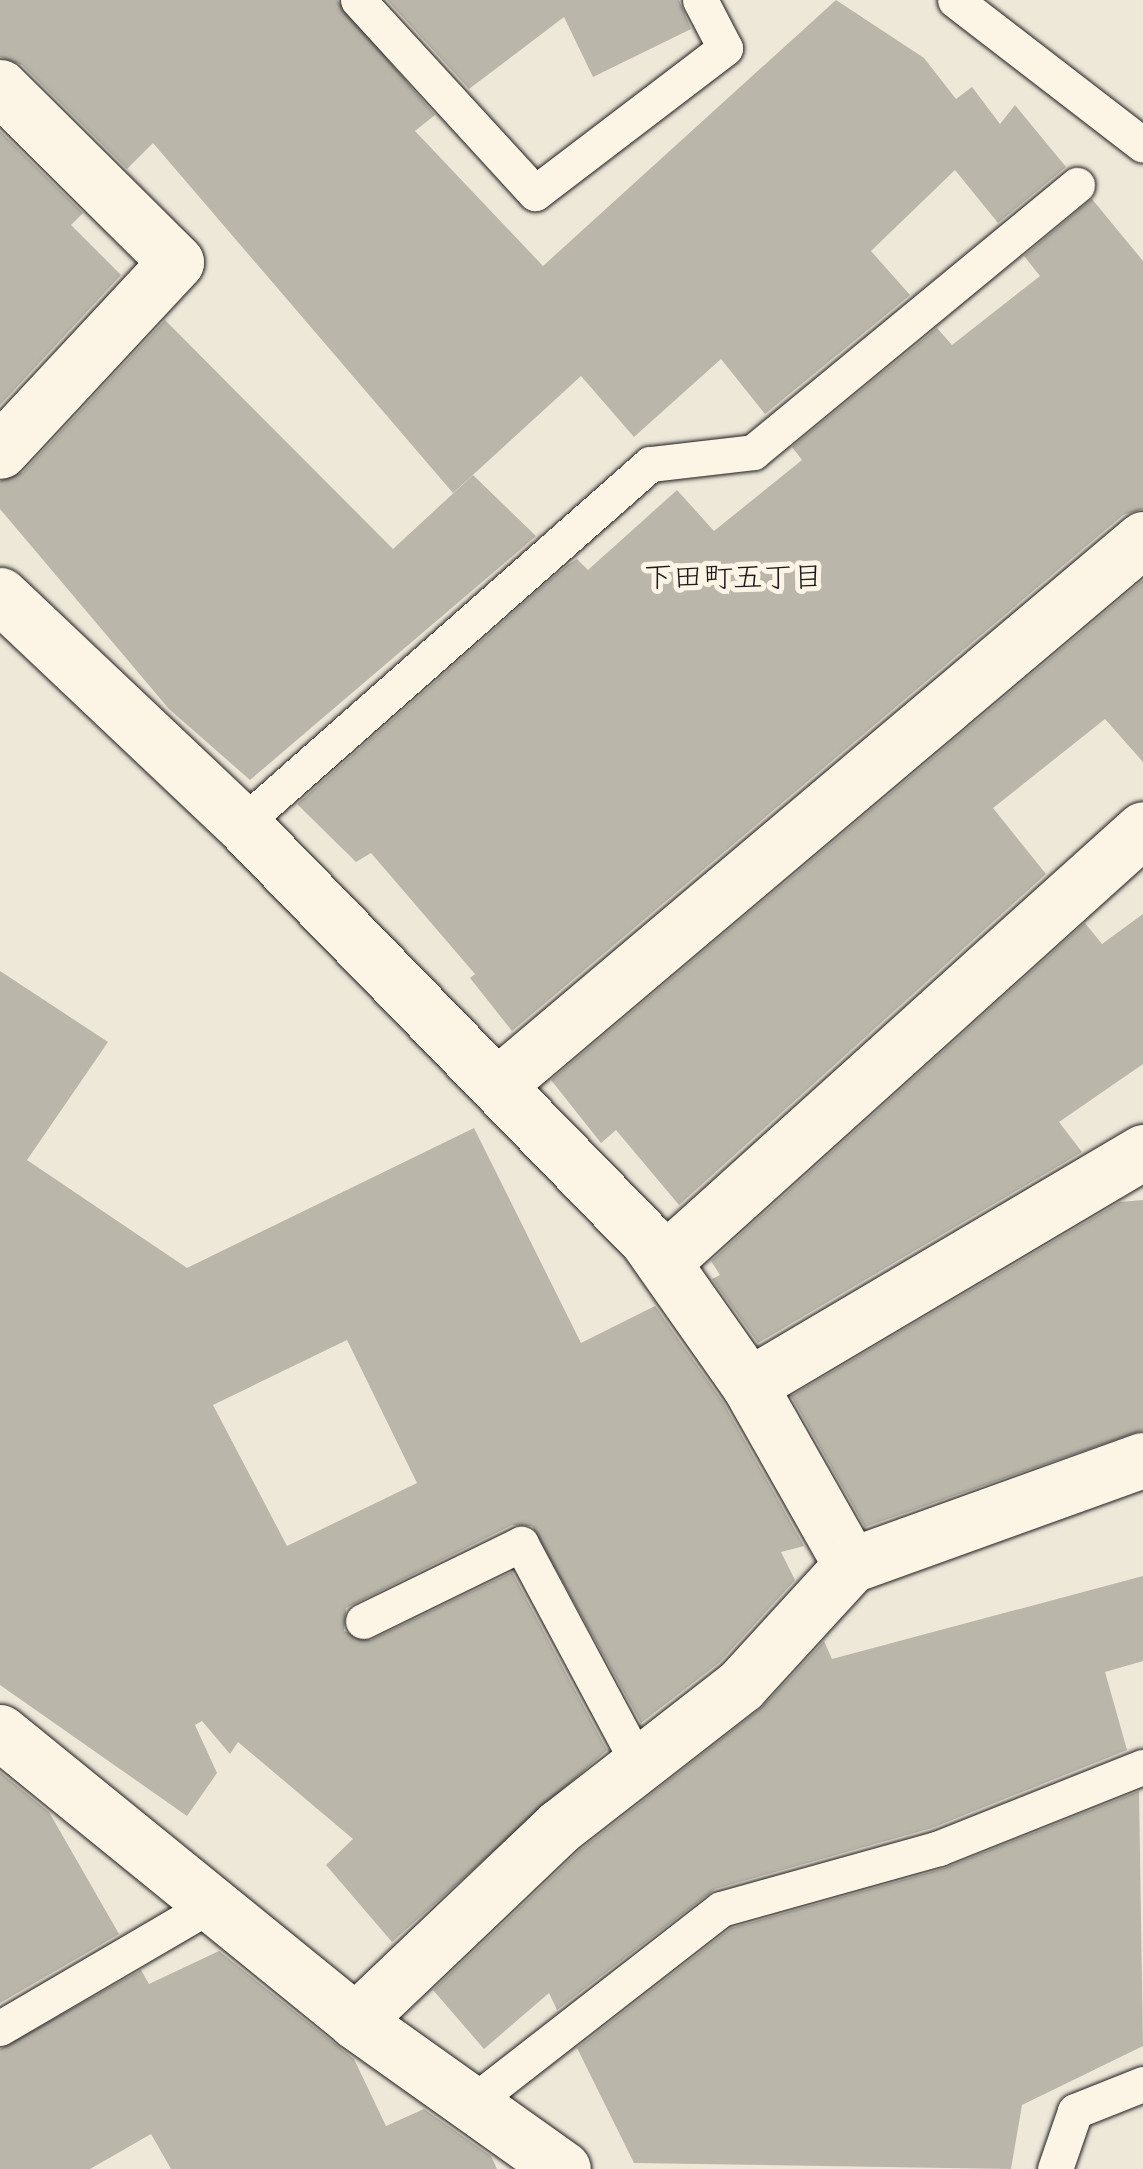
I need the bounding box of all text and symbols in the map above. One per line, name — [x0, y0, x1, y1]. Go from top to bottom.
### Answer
district label: 下田町五丁目 — [643, 559, 823, 595]

